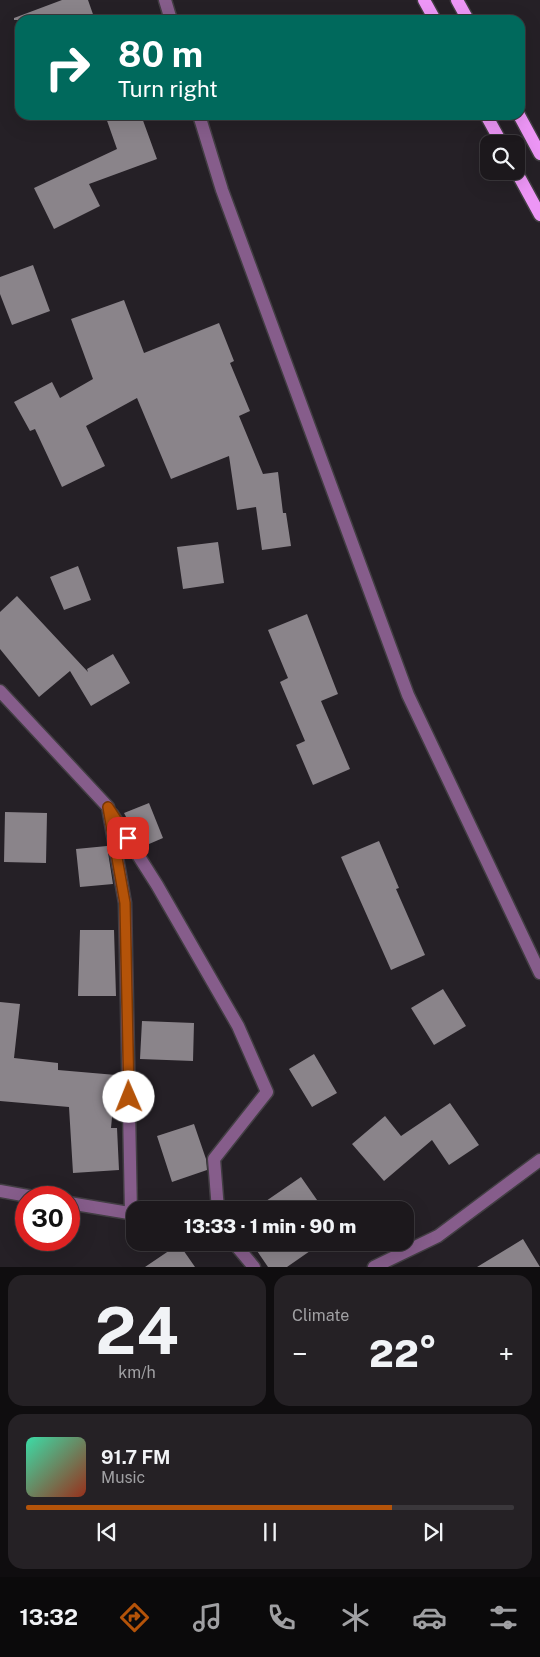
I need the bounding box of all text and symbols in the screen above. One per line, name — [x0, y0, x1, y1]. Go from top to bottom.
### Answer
text: 80 m — [118, 34, 203, 75]
icon: right — [35, 35, 100, 100]
text: Turn right — [118, 76, 218, 102]
map controls — [480, 135, 525, 180]
button: search — [480, 135, 525, 180]
pin — [107, 817, 149, 859]
icon: arrive — [114, 824, 142, 852]
position arrow — [102, 1070, 154, 1122]
speed limit sign: 30 — [15, 1186, 80, 1251]
text: 13:33 · 1 min · 90 m — [184, 1215, 356, 1237]
text: 24 — [95, 1292, 179, 1369]
text: Climate — [292, 1306, 349, 1325]
text: 22° — [369, 1331, 437, 1376]
text: − — [292, 1337, 308, 1370]
text: + — [498, 1337, 514, 1370]
text: km/h — [118, 1363, 156, 1382]
text: 91.7 FM — [101, 1446, 171, 1468]
text: Music — [101, 1468, 145, 1487]
icon: previous — [93, 1518, 121, 1546]
icon: pause — [256, 1518, 284, 1546]
icon: next — [419, 1518, 447, 1546]
icon: directions — [117, 1600, 152, 1635]
icon: music — [190, 1600, 225, 1635]
icon: phone — [264, 1600, 299, 1635]
icon: climate — [338, 1600, 373, 1635]
icon: car — [412, 1600, 447, 1635]
icon: filters — [486, 1600, 521, 1635]
text: 13:32 — [19, 1604, 78, 1630]

